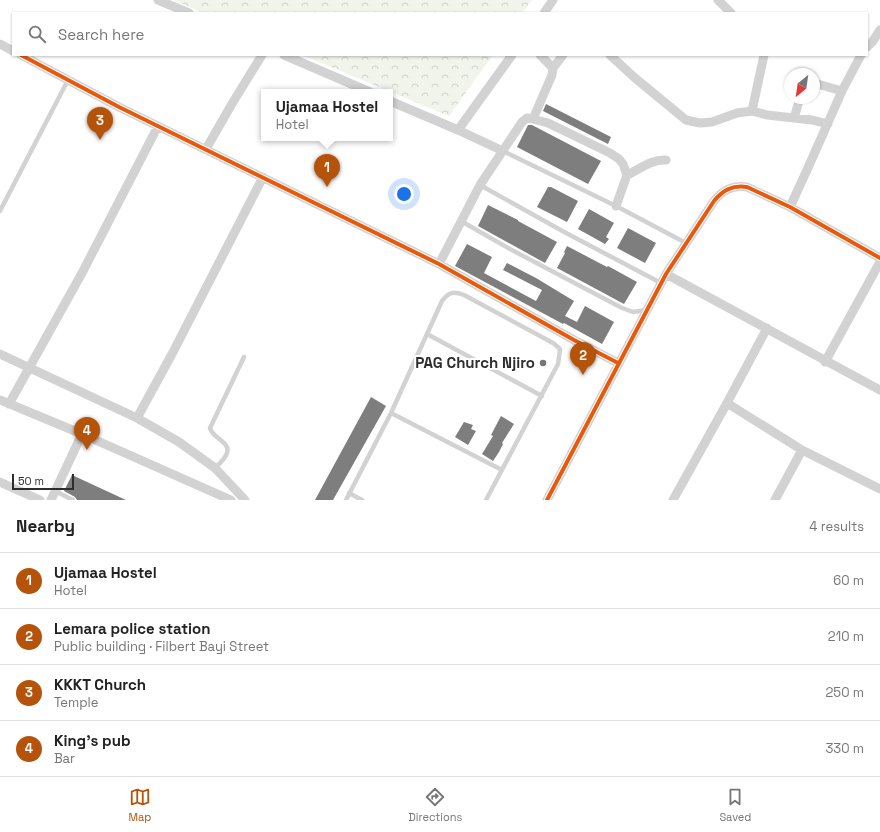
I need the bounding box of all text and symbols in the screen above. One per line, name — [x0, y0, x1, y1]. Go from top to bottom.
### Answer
search box — [12, 12, 868, 56]
icon: search — [26, 23, 48, 45]
text: Search here — [58, 25, 144, 44]
north arrow — [784, 68, 820, 104]
popup — [261, 89, 393, 141]
text: Ujamaa Hostel — [276, 97, 378, 116]
pin: 3 — [87, 107, 113, 140]
text: Hotel — [276, 116, 309, 133]
pin: 1 — [314, 154, 340, 187]
your location — [394, 184, 414, 204]
pin: 2 — [570, 342, 596, 375]
place label: PAG Church Njiro — [415, 353, 535, 372]
marker: PAG Church Njiro — [538, 358, 548, 368]
pin: 4 — [74, 417, 100, 450]
scale bar — [12, 472, 74, 491]
text: 50 m — [18, 474, 44, 488]
text: Nearby — [16, 515, 75, 537]
text: 4 results — [809, 518, 864, 535]
text: Ujamaa Hostel — [54, 563, 157, 582]
text: 1 — [26, 572, 32, 589]
text: 60 m — [833, 572, 864, 589]
text: Hotel — [54, 582, 87, 599]
text: Lemara police station — [54, 619, 210, 638]
text: 2 — [25, 628, 33, 645]
text: 210 m — [828, 628, 864, 645]
text: Public building · Filbert Bayi Street — [54, 638, 269, 655]
text: KKKT Church — [54, 675, 146, 694]
text: 3 — [25, 684, 33, 701]
text: 250 m — [826, 684, 864, 701]
text: Temple — [54, 694, 98, 711]
text: King's pub — [54, 731, 131, 750]
text: 4 — [25, 740, 33, 757]
text: 330 m — [825, 740, 864, 757]
text: Bar — [54, 750, 75, 767]
tab: Map — [129, 786, 151, 824]
tab: Directions — [408, 786, 462, 824]
tab: Saved — [719, 786, 751, 824]

